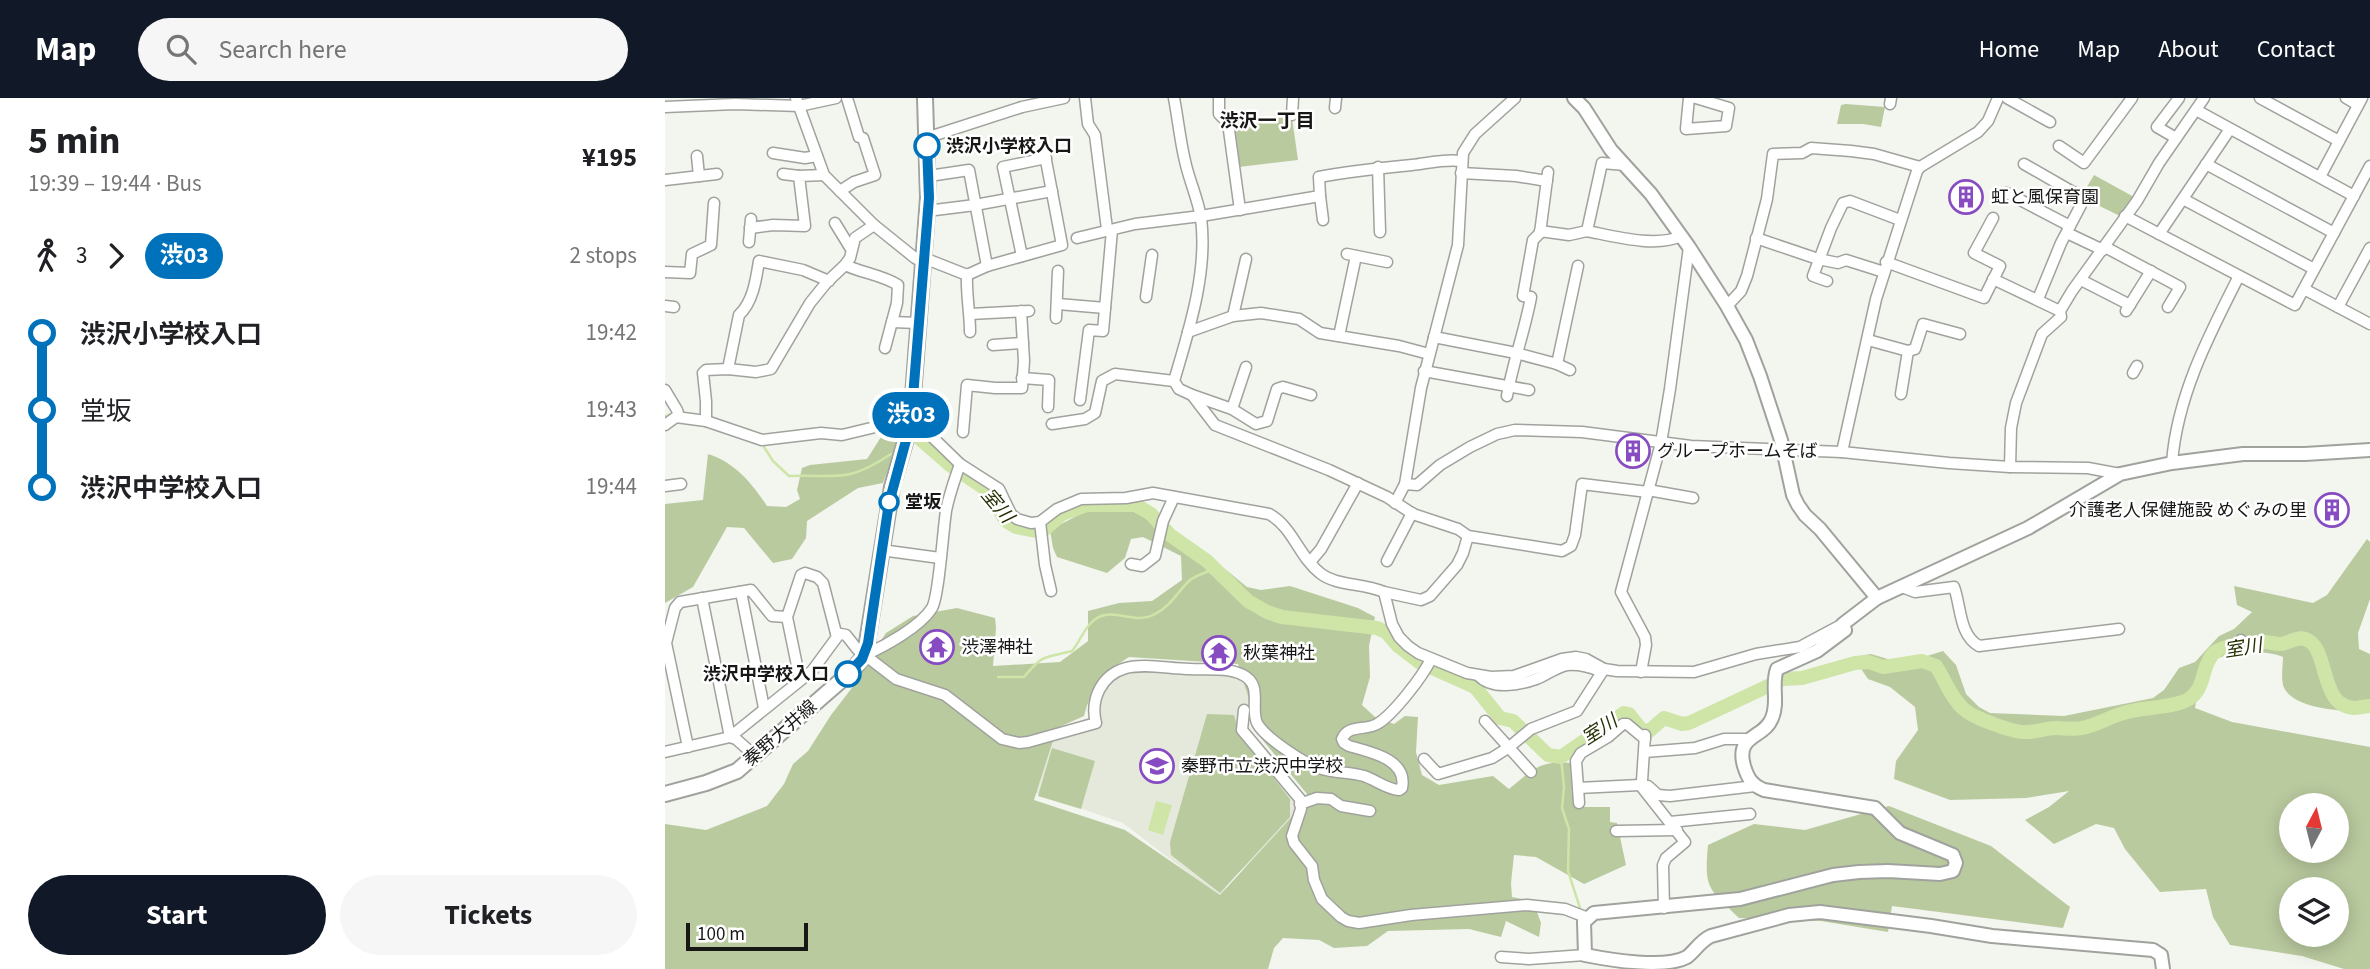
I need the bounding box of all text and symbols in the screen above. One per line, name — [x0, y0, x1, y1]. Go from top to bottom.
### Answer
search box — [138, 18, 628, 81]
text: Map — [35, 26, 96, 73]
icon: search — [162, 30, 200, 68]
text: Search here — [218, 31, 347, 68]
text: Home — [1979, 32, 2039, 67]
text: Map — [2077, 32, 2120, 67]
text: About — [2158, 32, 2219, 67]
text: Contact — [2257, 32, 2335, 67]
district label: 渋沢一丁目 — [1219, 108, 1315, 135]
text: 5 min — [28, 114, 120, 168]
marker: 渋沢小学校入口 — [914, 133, 940, 159]
place label: 渋沢小学校入口 — [946, 134, 1072, 159]
text: ¥195 — [582, 139, 637, 176]
text: 19:39 – 19:44 · Bus — [28, 167, 202, 200]
building icon: 虹と風保育園 — [1947, 178, 1985, 216]
place label: 虹と風保育園 — [1991, 185, 2099, 210]
icon: walk — [28, 237, 66, 275]
icon: forward — [97, 237, 135, 275]
text: 渋03 — [159, 238, 209, 273]
text: 3 — [76, 239, 87, 272]
text: 2 stops — [570, 239, 637, 272]
text: 渋沢小学校入口 — [80, 316, 262, 353]
text: 19:42 — [586, 316, 637, 349]
line badge: 渋03 — [871, 392, 951, 438]
text: 堂坂 — [80, 393, 132, 430]
text: 19:43 — [586, 393, 637, 426]
text: 渋03 — [886, 397, 936, 432]
building icon: グループホームそば — [1614, 432, 1652, 470]
place label: グループホームそば — [1657, 439, 1817, 464]
text: 渋沢中学校入口 — [80, 470, 262, 507]
text: 19:44 — [586, 470, 637, 503]
water label: 室川 — [974, 483, 1021, 531]
place label: 堂坂 — [905, 490, 942, 515]
building icon: 介護老人保健施設 めぐみの里 — [2313, 491, 2351, 529]
marker: 堂坂 — [879, 492, 899, 512]
place label: 介護老人保健施設 めぐみの里 — [2069, 498, 2307, 523]
temple icon: 渋澤神社 — [918, 628, 956, 666]
water label: 室川 — [2222, 632, 2266, 665]
temple icon: 秋葉神社 — [1200, 634, 1238, 672]
place label: 渋澤神社 — [961, 635, 1033, 660]
place label: 秋葉神社 — [1243, 641, 1315, 666]
marker: 渋沢中学校入口 — [835, 661, 861, 687]
place label: 渋沢中学校入口 — [703, 662, 829, 687]
street label: 秦野大井線 — [738, 694, 822, 772]
water label: 室川 — [1577, 708, 1625, 752]
school or university icon: 秦野市立渋沢中学校 — [1138, 747, 1176, 785]
place label: 秦野市立渋沢中学校 — [1181, 754, 1343, 779]
north arrow — [2279, 793, 2349, 863]
map controls — [2279, 793, 2349, 947]
button: Start — [28, 875, 326, 955]
button: Tickets — [340, 875, 637, 955]
button: layers — [2279, 877, 2349, 947]
scale bar — [686, 920, 809, 952]
text: 100 m — [697, 921, 745, 948]

